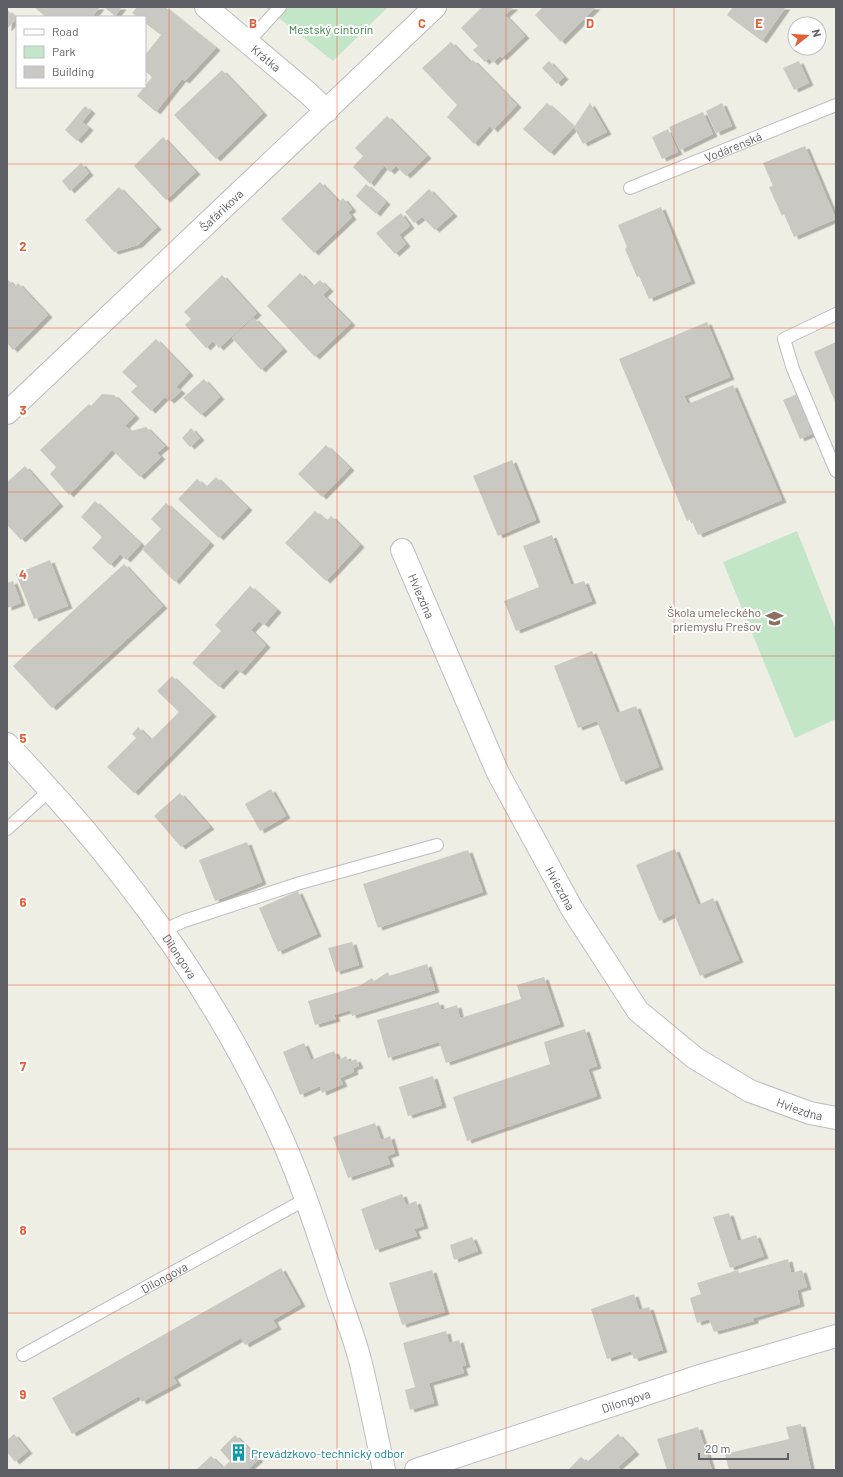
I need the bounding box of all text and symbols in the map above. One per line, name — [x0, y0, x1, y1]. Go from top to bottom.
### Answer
text: B — [249, 15, 257, 31]
text: C — [418, 15, 426, 31]
text: D — [586, 15, 594, 31]
text: E — [755, 15, 763, 31]
legend — [16, 16, 146, 88]
north arrow — [787, 16, 827, 56]
park label: Mestský cintorín — [289, 22, 373, 36]
text: Road — [52, 24, 79, 38]
text: N — [810, 28, 824, 38]
street label: Krátka — [249, 42, 284, 74]
text: Park — [52, 44, 76, 58]
text: Building — [52, 64, 94, 78]
street label: Vodárenská — [702, 129, 764, 164]
street label: Šafárikova — [196, 186, 246, 234]
text: 2 — [19, 238, 27, 254]
text: 3 — [19, 402, 27, 418]
text: 4 — [19, 566, 27, 582]
street label: Hviezdna — [406, 571, 438, 621]
place label: Škola umeleckého priemyslu Prešov — [667, 605, 761, 633]
school or university icon: Škola umeleckého priemyslu Prešov — [764, 609, 784, 629]
text: 5 — [19, 730, 27, 746]
street label: Hviezdna — [543, 864, 578, 912]
text: 6 — [20, 894, 27, 910]
street label: Dilongova — [160, 931, 200, 981]
text: 7 — [20, 1058, 27, 1074]
street label: Hviezdna — [775, 1094, 824, 1122]
text: 8 — [19, 1222, 27, 1238]
street label: Dilongova — [138, 1259, 190, 1296]
text: 9 — [20, 1386, 27, 1402]
street label: Dilongova — [600, 1386, 652, 1415]
scale bar — [699, 1435, 788, 1461]
text: 20 m — [705, 1441, 731, 1455]
building icon: Prevádzkovo‑technický odbor — [228, 1443, 248, 1463]
place label: Prevádzkovo‑technický odbor — [251, 1446, 405, 1460]

